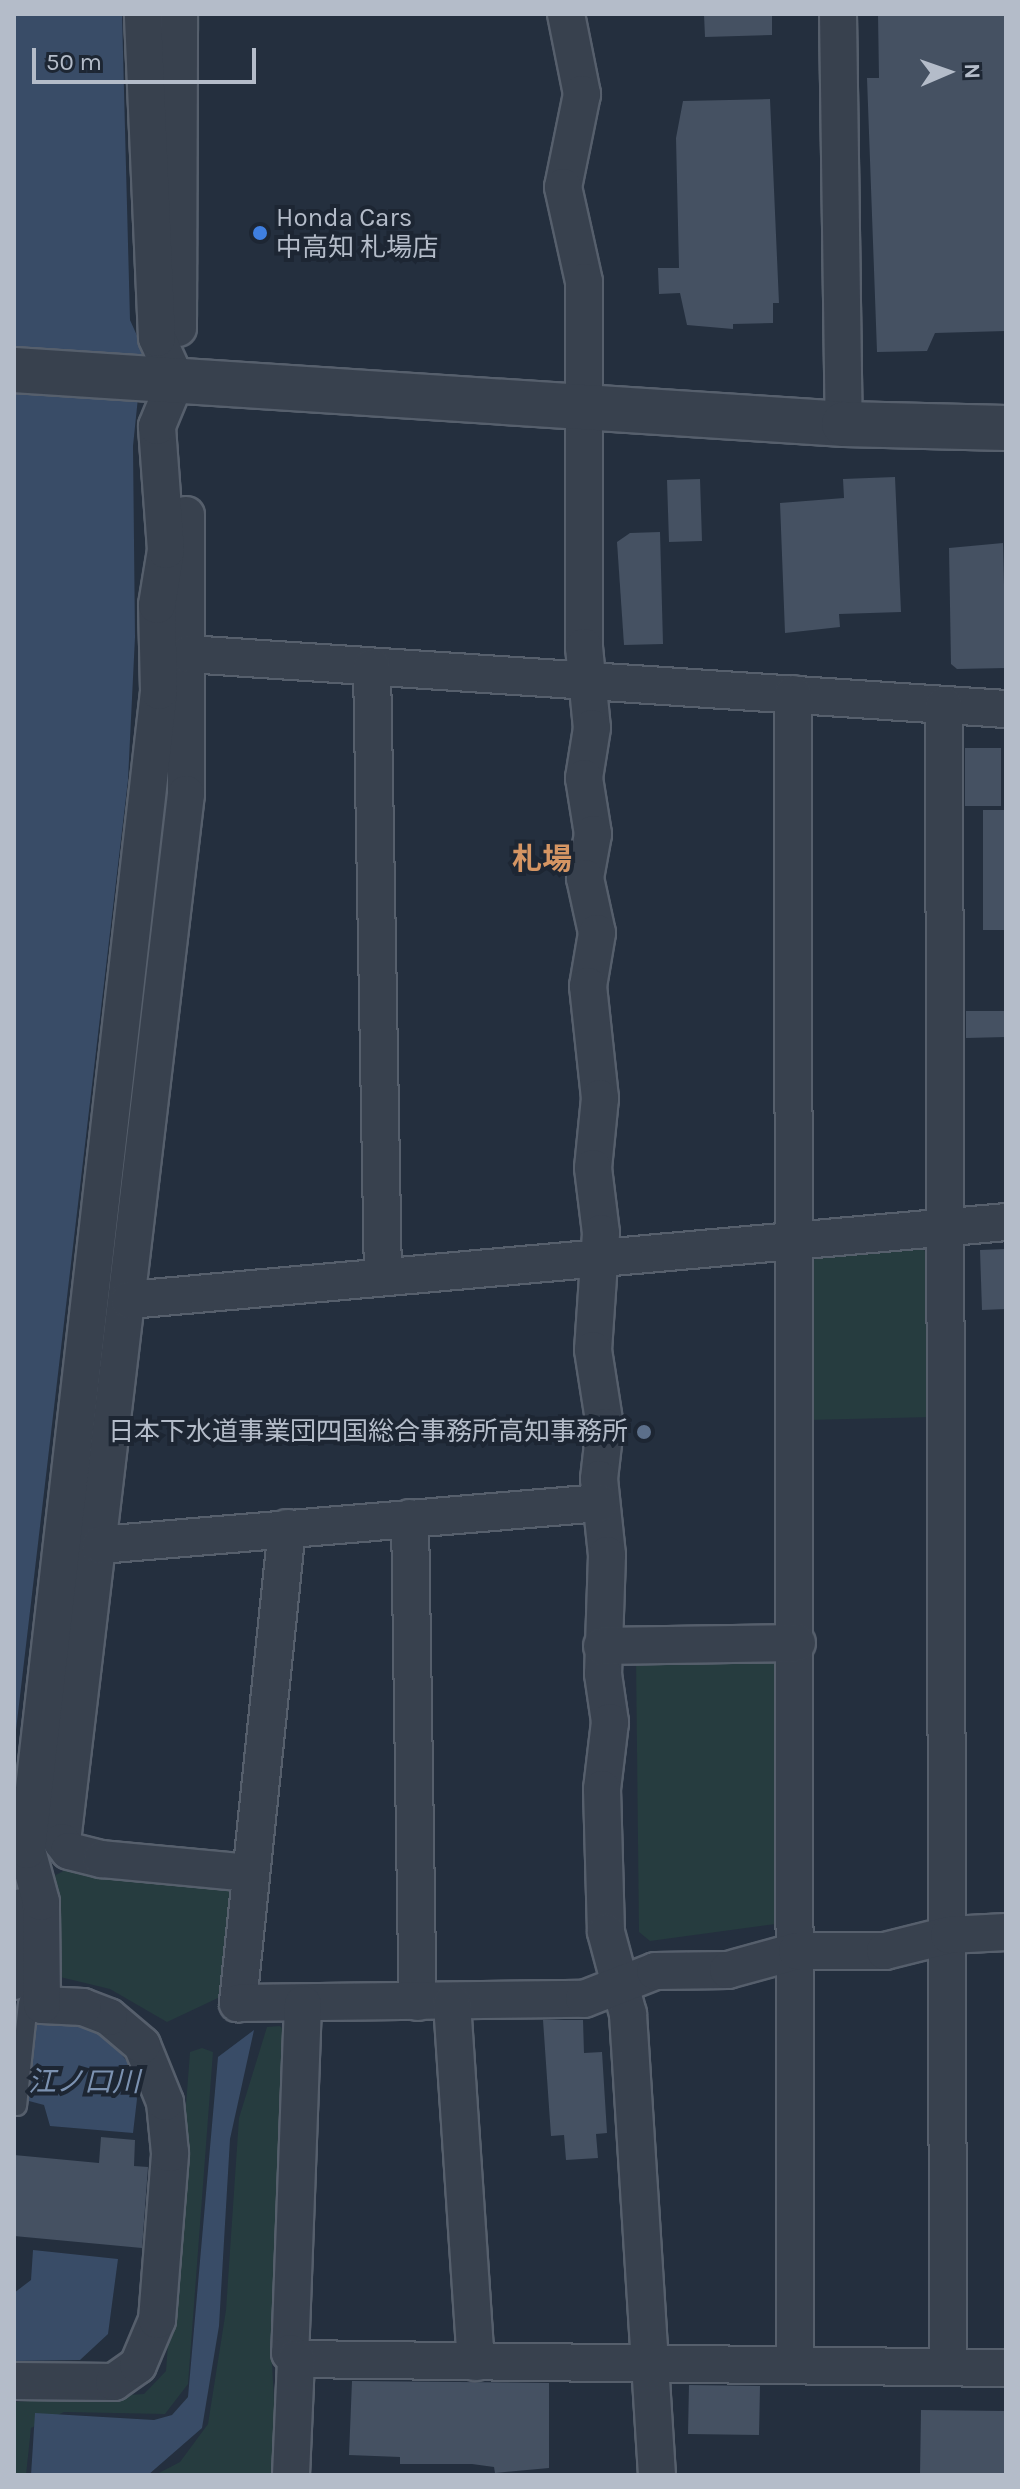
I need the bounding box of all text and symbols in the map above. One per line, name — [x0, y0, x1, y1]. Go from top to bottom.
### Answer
scale bar — [36, 32, 260, 82]
north arrow — [908, 32, 988, 112]
text: 50 m — [46, 48, 102, 76]
text: N — [959, 63, 985, 80]
place label: Honda Cars 中高知 札場店 — [276, 202, 438, 264]
marker: Honda Cars 中高知 札場店 — [251, 224, 269, 242]
district label: 札場 — [512, 841, 572, 877]
place label: 日本下水道事業団四国総合事務所高知事務所 — [108, 1416, 628, 1448]
marker: 日本下水道事業団四国総合事務所高知事務所 — [635, 1423, 653, 1441]
water label: 江ノ口川 — [28, 2065, 140, 2099]

